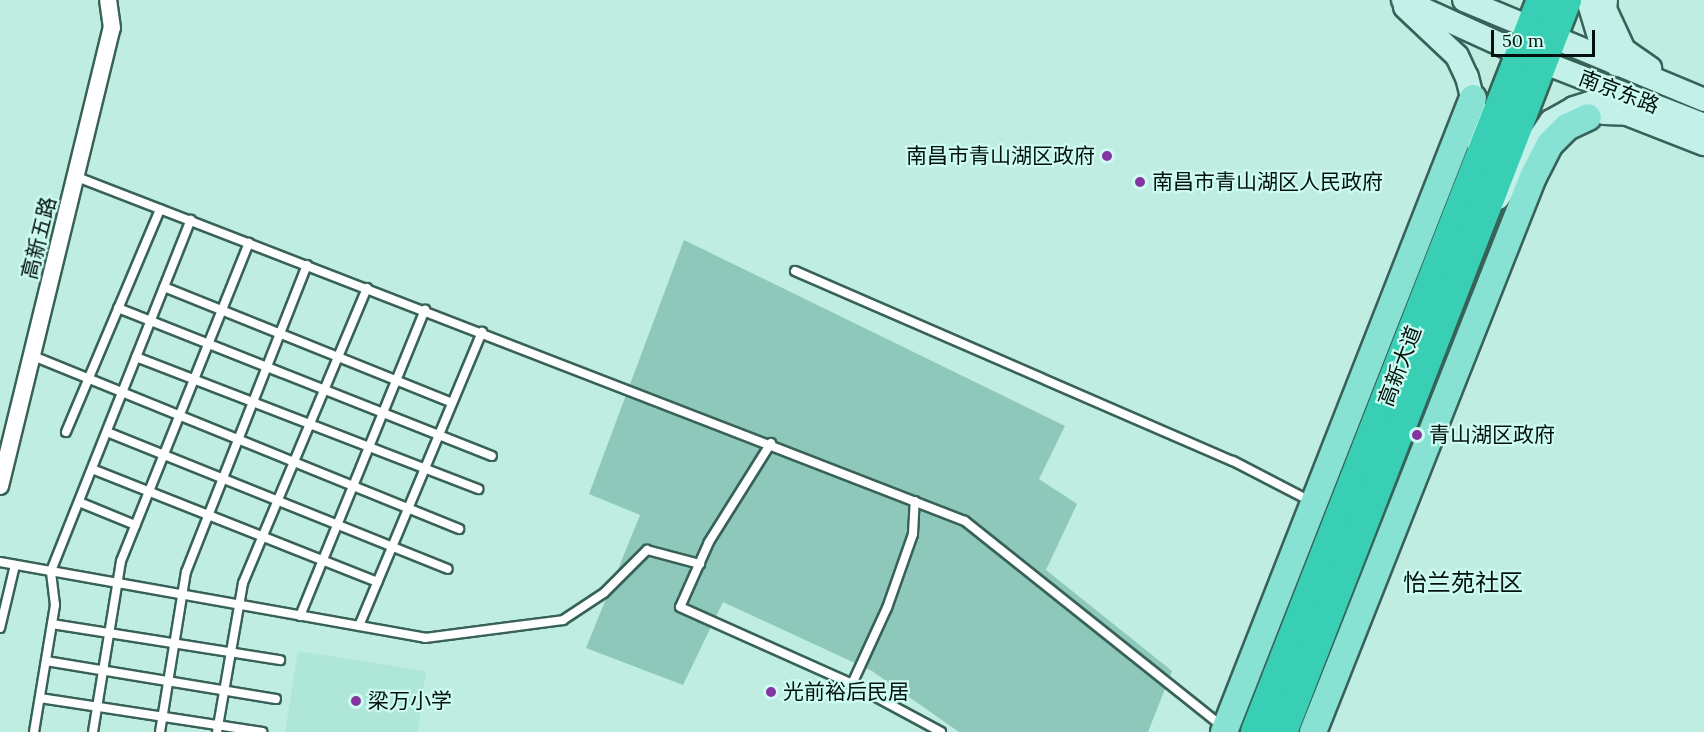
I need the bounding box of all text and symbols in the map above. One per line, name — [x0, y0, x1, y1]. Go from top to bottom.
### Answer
scale bar — [1494, 18, 1598, 56]
text: 50 m — [1502, 29, 1544, 52]
street label: 南京东路 — [1575, 65, 1663, 119]
place label: 南昌市青山湖区政府 — [906, 143, 1095, 169]
marker: 南昌市青山湖区政府 — [1100, 149, 1114, 163]
place label: 南昌市青山湖区人民政府 — [1152, 169, 1383, 195]
marker: 南昌市青山湖区人民政府 — [1133, 175, 1147, 189]
street label: 高新五路 — [17, 194, 61, 282]
street label: 高新大道 — [1373, 322, 1427, 410]
place label: 青山湖区政府 — [1429, 422, 1555, 448]
marker: 青山湖区政府 — [1410, 428, 1424, 442]
district label: 怡兰苑社区 — [1403, 569, 1523, 597]
place label: 光前裕后民居 — [783, 679, 909, 705]
marker: 光前裕后民居 — [764, 685, 778, 699]
place label: 梁万小学 — [368, 688, 452, 714]
marker: 梁万小学 — [349, 694, 363, 708]

